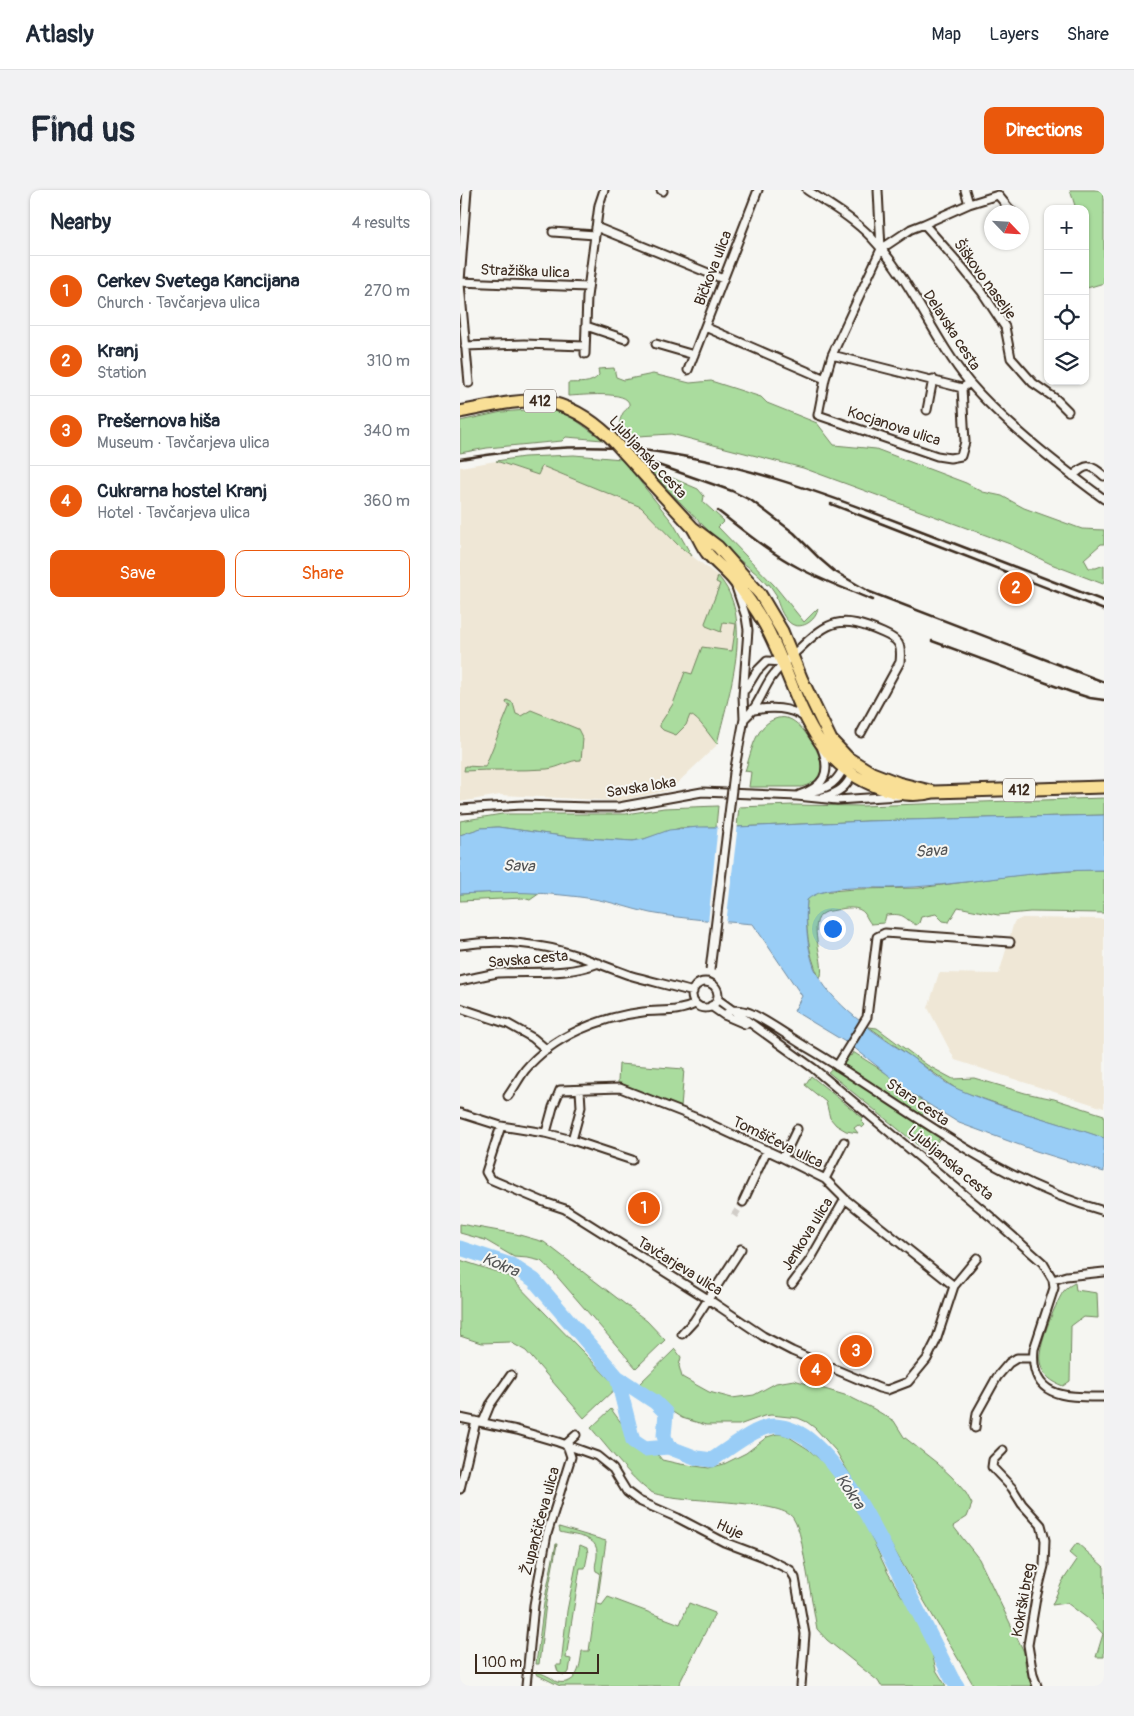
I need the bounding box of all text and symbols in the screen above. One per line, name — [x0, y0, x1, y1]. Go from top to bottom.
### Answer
text: Atlasly — [25, 20, 94, 49]
text: Map — [932, 23, 961, 46]
text: Layers — [989, 23, 1039, 46]
text: Share — [1067, 23, 1109, 46]
button: Directions — [984, 107, 1104, 154]
text: Find us — [30, 108, 135, 152]
north arrow — [984, 205, 1029, 250]
map controls — [1044, 205, 1089, 385]
button: + — [1044, 205, 1089, 250]
text: Nearby — [50, 209, 111, 236]
text: 4 results — [352, 213, 410, 233]
street label: Bičkova ulica — [691, 228, 736, 308]
street label: Šiškovo naselje — [949, 235, 1020, 324]
button: − — [1044, 250, 1089, 295]
street label: Stražiška ulica — [480, 260, 570, 283]
text: Cerkev Svetega Kancijana — [97, 269, 299, 293]
text: 1 — [63, 281, 69, 301]
text: 270 m — [364, 281, 410, 301]
street label: Delavska cesta — [919, 287, 985, 374]
text: Church · Tavčarjeva ulica — [97, 293, 260, 313]
button: locate — [1044, 295, 1089, 340]
text: Kranj — [97, 339, 139, 363]
button: layers — [1044, 340, 1089, 385]
text: 2 — [62, 351, 70, 371]
text: 310 m — [366, 351, 410, 371]
text: Station — [97, 363, 147, 383]
road number: 412 — [524, 390, 556, 412]
street label: Kocjanova ulica — [845, 402, 943, 450]
text: Prešernova hiša — [97, 409, 220, 433]
street label: Ljubljanska cesta — [604, 412, 691, 503]
text: 3 — [62, 421, 70, 441]
text: 340 m — [363, 421, 410, 441]
text: Museum · Tavčarjeva ulica — [97, 433, 269, 453]
text: Cukrarna hostel Kranj — [97, 479, 267, 503]
text: 4 — [61, 491, 71, 511]
text: 360 m — [363, 491, 410, 511]
text: Hotel · Tavčarjeva ulica — [97, 503, 250, 523]
button: Save — [50, 550, 225, 597]
button: Share — [235, 550, 410, 597]
pin: 2 — [1000, 569, 1032, 607]
street label: Savska loka — [605, 773, 677, 802]
road number: 412 — [1003, 778, 1035, 802]
water label: Sava — [915, 840, 949, 862]
water label: Sava — [503, 855, 537, 877]
your location — [820, 916, 846, 942]
street label: Savska cesta — [487, 947, 569, 972]
street label: Stara cesta — [883, 1074, 953, 1130]
street label: Tomšičeva ulica — [729, 1112, 826, 1173]
street label: Ljubljanska cesta — [904, 1122, 997, 1205]
pin: 1 — [628, 1189, 660, 1227]
street label: Jenkova ulica — [778, 1194, 837, 1274]
street label: Tavčarjeva ulica — [633, 1233, 726, 1300]
water label: Kokra — [479, 1248, 523, 1282]
pin: 3 — [840, 1332, 872, 1370]
pin: 4 — [800, 1351, 832, 1389]
street label: Župančičeva ulica — [517, 1465, 564, 1577]
water label: Kokra — [831, 1470, 870, 1514]
street label: Huje — [713, 1515, 747, 1544]
street label: Kokrški breg — [1008, 1562, 1039, 1639]
scale bar — [475, 1651, 599, 1674]
text: 100 m — [482, 1654, 522, 1671]

